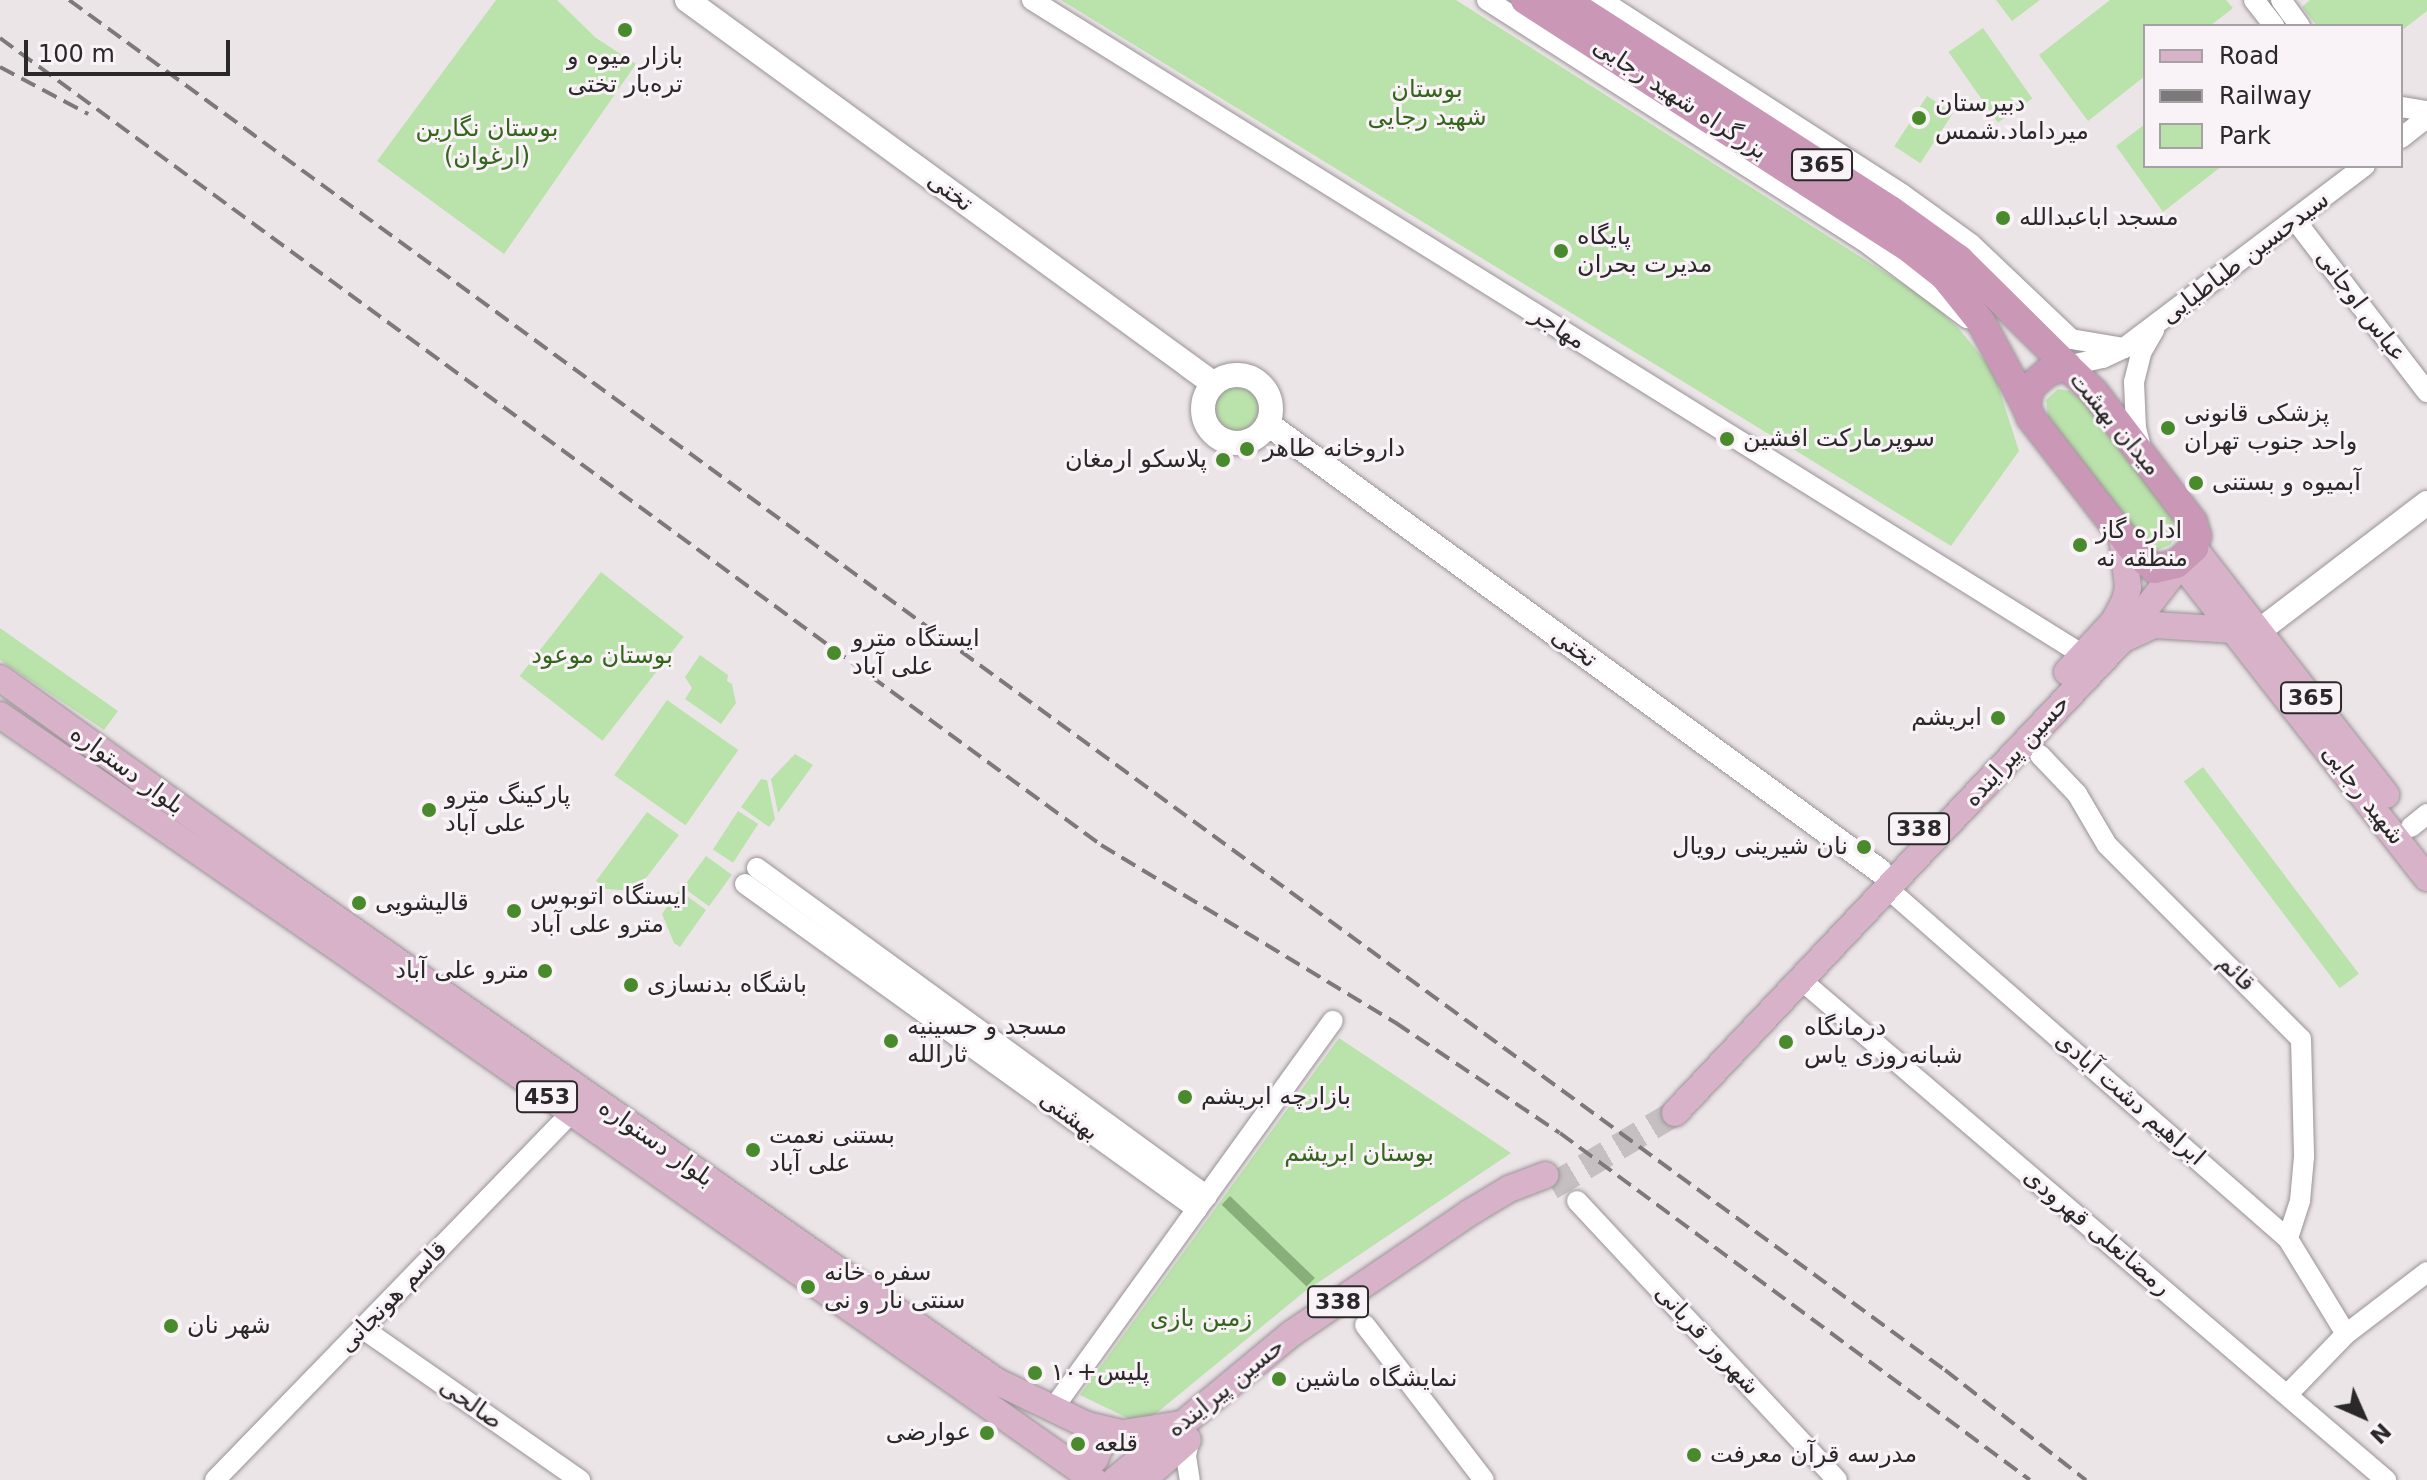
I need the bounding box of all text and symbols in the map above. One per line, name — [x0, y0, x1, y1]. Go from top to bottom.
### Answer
marker: بازار میوه و تره‌بار تختی — [616, 21, 634, 39]
scale bar — [28, 24, 234, 74]
legend — [2143, 24, 2403, 168]
street label: بزرگراه شهید رجایی — [1587, 32, 1773, 166]
text: 100 m — [38, 40, 115, 68]
text: Road — [2219, 42, 2279, 70]
place label: بازار میوه و تره‌بار تختی — [567, 43, 683, 99]
park label: بوستان شهید رجایی — [1367, 76, 1487, 132]
text: Railway — [2219, 82, 2312, 110]
place label: دبیرستان میرداماد.شمس — [1935, 90, 2089, 146]
marker: دبیرستان میرداماد.شمس — [1910, 109, 1928, 127]
park label: بوستان نگارین (ارغوان) — [416, 115, 558, 171]
text: Park — [2219, 122, 2271, 150]
road number: 365 — [1790, 147, 1854, 183]
street label: تختی — [922, 166, 978, 218]
street label: سیدحسین طباطبایی — [2155, 185, 2335, 331]
place label: مسجد اباعبدالله — [2019, 204, 2179, 232]
marker: مسجد اباعبدالله — [1994, 209, 2012, 227]
place label: پایگاه مدیرت بحران — [1577, 223, 1712, 279]
marker: پایگاه مدیرت بحران — [1552, 242, 1570, 260]
street label: عباس اوجانی — [2310, 244, 2412, 368]
street label: مهاجر — [1525, 300, 1591, 356]
street label: میدان بهشت — [2063, 366, 2167, 482]
place label: پزشکی قانونی واحد جنوب تهران — [2184, 400, 2357, 456]
marker: پزشکی قانونی واحد جنوب تهران — [2159, 419, 2177, 437]
place label: سوپرمارکت افشین — [1743, 425, 1935, 453]
marker: سوپرمارکت افشین — [1718, 430, 1736, 448]
place label: داروخانه طاهر — [1263, 435, 1405, 463]
marker: داروخانه طاهر — [1238, 440, 1256, 458]
place label: پلاسکو ارمغان — [1065, 446, 1207, 474]
marker: پلاسکو ارمغان — [1214, 451, 1232, 469]
place label: آبمیوه و بستنی — [2212, 469, 2361, 497]
marker: آبمیوه و بستنی — [2187, 474, 2205, 492]
place label: اداره گاز منطقه نه — [2096, 517, 2188, 573]
marker: اداره گاز منطقه نه — [2071, 536, 2089, 554]
street label: تختی — [1546, 622, 1602, 674]
place label: ایستگاه مترو علی آباد — [852, 625, 980, 681]
park label: بوستان موعود — [531, 642, 673, 670]
marker: ایستگاه مترو علی آباد — [823, 642, 845, 664]
road number: 365 — [2279, 680, 2343, 716]
street label: حسین پیراینده — [1958, 689, 2076, 813]
place label: ابریشم — [1911, 704, 1982, 732]
marker: ابریشم — [1989, 709, 2007, 727]
street label: بلوار دستواره — [64, 719, 190, 821]
street label: شهید رجایی — [2315, 739, 2411, 851]
place label: پارکینگ مترو علی آباد — [445, 782, 571, 838]
marker: پارکینگ مترو علی آباد — [420, 801, 438, 819]
road number: 338 — [1887, 811, 1951, 847]
place label: نان شیرینی رویال — [1672, 833, 1848, 861]
marker: نان شیرینی رویال — [1855, 838, 1873, 856]
place label: ایستگاه اتوبوس مترو علی آباد — [530, 883, 687, 939]
place label: قالیشویی — [375, 889, 469, 917]
marker: قالیشویی — [350, 894, 368, 912]
marker: ایستگاه اتوبوس مترو علی آباد — [505, 902, 523, 920]
street label: قائم — [2211, 948, 2261, 998]
place label: مترو علی آباد — [395, 957, 529, 985]
marker: مترو علی آباد — [536, 962, 554, 980]
place label: باشگاه بدنسازی — [647, 971, 807, 999]
marker: باشگاه بدنسازی — [622, 976, 640, 994]
place label: مسجد و حسینیه ثارالله — [907, 1013, 1067, 1069]
place label: درمانگاه شبانه‌روزی یاس — [1804, 1014, 1963, 1070]
street label: ابراهیم دشت آبادی — [2049, 1026, 2211, 1172]
marker: درمانگاه شبانه‌روزی یاس — [1775, 1031, 1797, 1053]
marker: مسجد و حسینیه ثارالله — [882, 1032, 900, 1050]
road number: 453 — [515, 1079, 579, 1115]
place label: بازارچه ابریشم — [1201, 1083, 1351, 1111]
street label: بهشتی — [1034, 1085, 1104, 1147]
marker: بازارچه ابریشم — [1176, 1088, 1194, 1106]
street label: بلوار دستواره — [593, 1093, 719, 1193]
place label: بستنی نعمت علی آباد — [769, 1122, 895, 1178]
park label: بوستان ابریشم — [1284, 1140, 1434, 1168]
marker: بستنی نعمت علی آباد — [744, 1141, 762, 1159]
street label: رمضانعلی قهرودی — [2018, 1162, 2176, 1302]
street label: قاسم هونجانی — [333, 1235, 453, 1359]
place label: سفره خانه سنتی نار و نی — [824, 1259, 965, 1315]
marker: سفره خانه سنتی نار و نی — [799, 1278, 817, 1296]
street label: شهروز قربانی — [1649, 1279, 1765, 1401]
road number: 338 — [1306, 1284, 1370, 1320]
park label: زمین بازی — [1150, 1305, 1252, 1333]
place label: شهر نان — [187, 1312, 271, 1340]
marker: شهر نان — [162, 1317, 180, 1335]
street label: حسین پیراینده — [1162, 1332, 1290, 1444]
place label: پلیس+۱۰ — [1051, 1359, 1149, 1387]
marker: پلیس+۱۰ — [1026, 1364, 1044, 1382]
place label: نمایشگاه ماشین — [1295, 1365, 1458, 1393]
marker: نمایشگاه ماشین — [1270, 1370, 1288, 1388]
street label: صالحی — [434, 1372, 508, 1436]
north arrow — [2323, 1376, 2403, 1456]
text: N — [2365, 1418, 2396, 1449]
place label: عوارضی — [886, 1419, 971, 1447]
marker: عوارضی — [978, 1424, 996, 1442]
place label: قلعه — [1094, 1430, 1138, 1458]
marker: قلعه — [1069, 1435, 1087, 1453]
place label: مدرسه قرآن معرفت — [1710, 1441, 1917, 1469]
marker: مدرسه قرآن معرفت — [1685, 1446, 1703, 1464]

